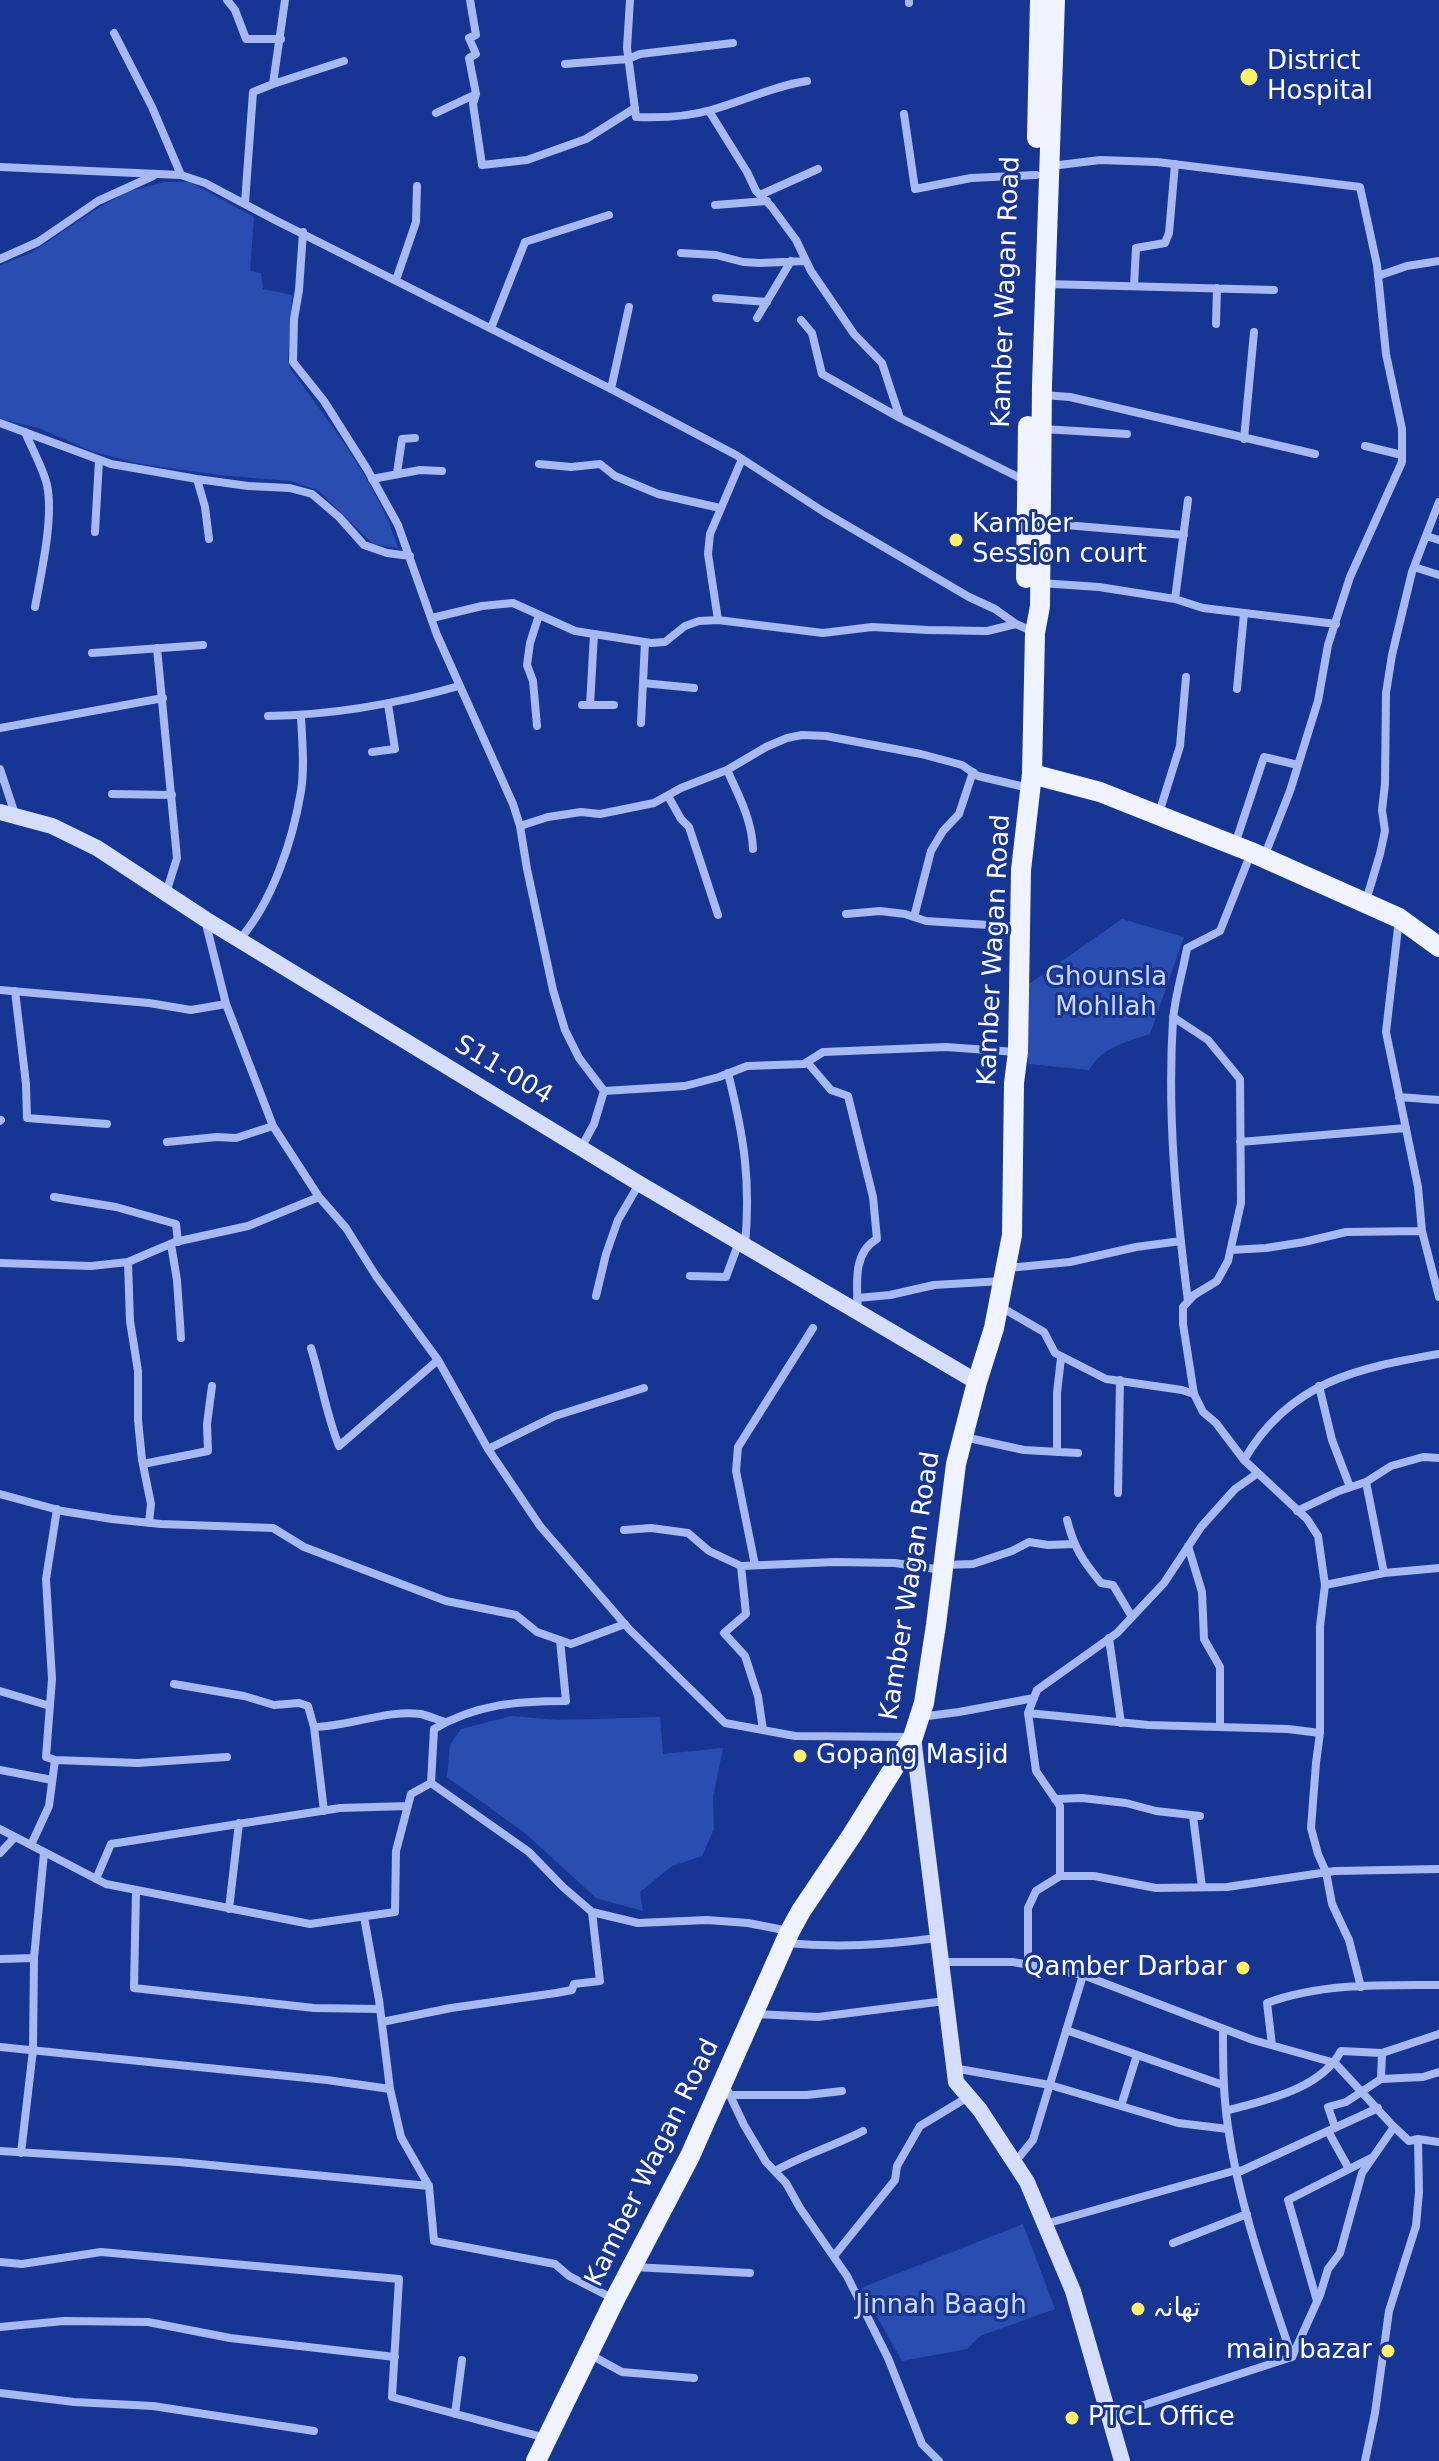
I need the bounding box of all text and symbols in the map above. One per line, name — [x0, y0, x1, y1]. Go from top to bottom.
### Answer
place label: District Hospital — [1267, 46, 1373, 108]
marker: District Hospital — [1238, 66, 1260, 88]
street label: Kamber Wagan Road — [987, 156, 1027, 428]
place label: Kamber Session court — [972, 509, 1147, 570]
marker: Kamber Session court — [947, 531, 965, 549]
street label: Kamber Wagan Road — [972, 814, 1018, 1086]
park label: Ghounsla Mohllah — [1045, 962, 1167, 1024]
street label: S11-004 — [448, 1030, 558, 1112]
street label: Kamber Wagan Road — [874, 1449, 948, 1723]
place label: Gopang Masjid — [816, 1740, 1009, 1772]
marker: Gopang Masjid — [791, 1747, 809, 1765]
place label: Qamber Darbar — [1024, 1952, 1227, 1984]
marker: Qamber Darbar — [1234, 1959, 1252, 1977]
street label: Kamber Wagan Road — [579, 2034, 727, 2292]
park label: Jinnah Baagh — [855, 2290, 1027, 2322]
place label: تھانہ — [1154, 2293, 1201, 2325]
marker: تھانہ — [1129, 2300, 1147, 2318]
place label: main bazar — [1226, 2335, 1372, 2367]
marker: main bazar — [1379, 2342, 1397, 2360]
place label: PTCL Office — [1088, 2402, 1235, 2434]
marker: PTCL Office — [1063, 2409, 1081, 2427]

